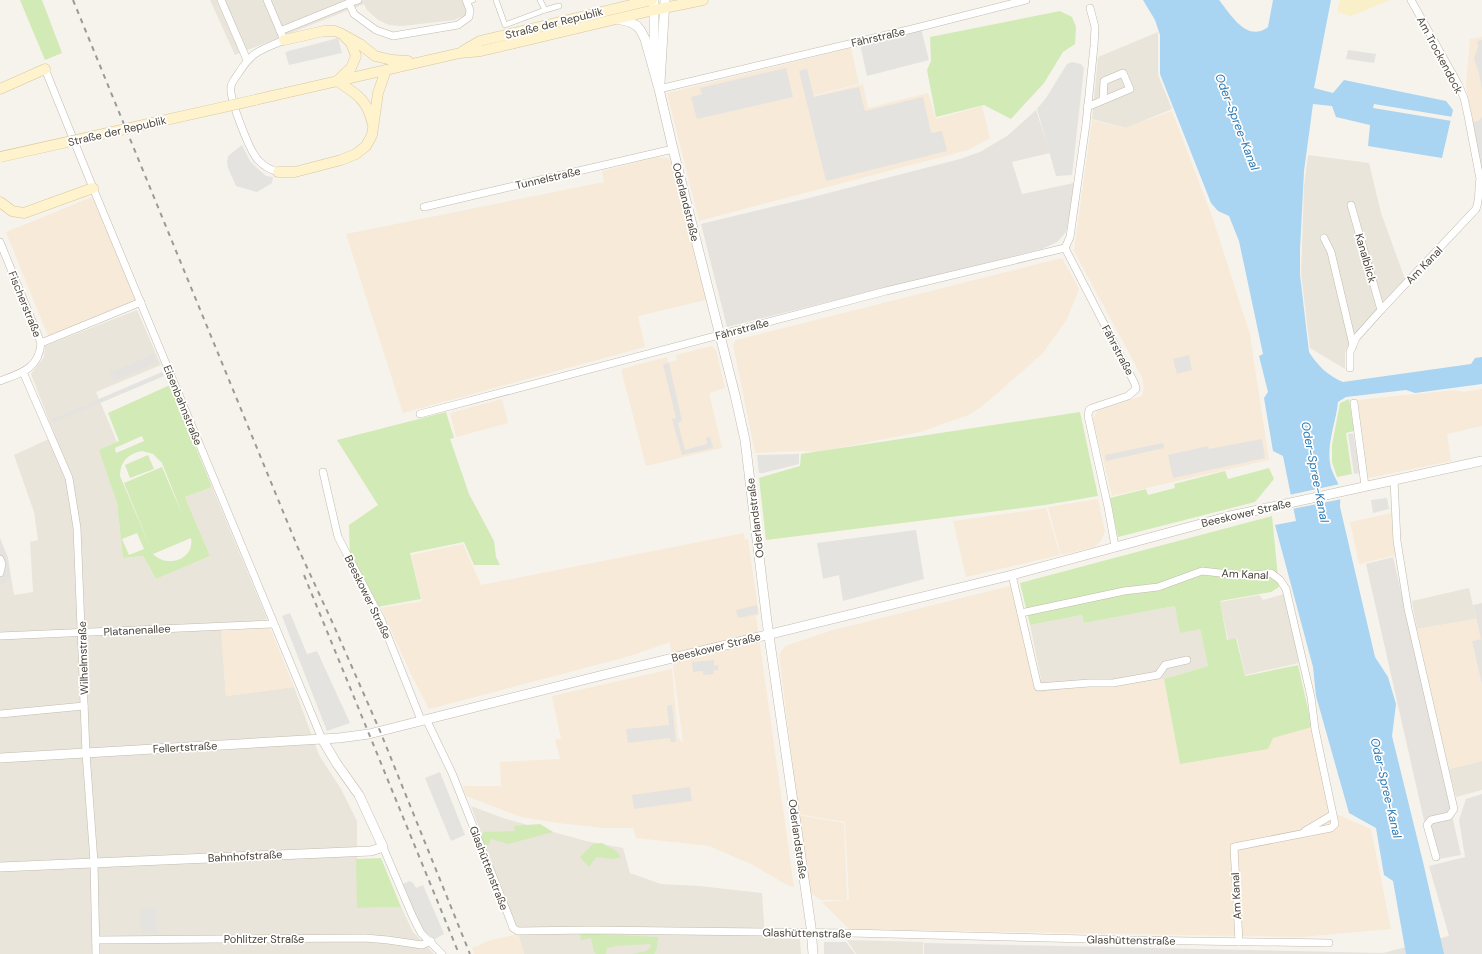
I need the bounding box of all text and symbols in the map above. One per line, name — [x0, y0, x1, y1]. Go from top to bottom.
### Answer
street label: Straße der Republik — [504, 4, 605, 42]
street label: Am Trockendock — [1414, 14, 1466, 96]
street label: Fährstraße — [850, 24, 906, 50]
water label: Oder-Spree-Kanal — [1211, 71, 1263, 173]
street label: Straße der Republik — [67, 113, 168, 149]
street label: Oderlandstraße — [669, 161, 703, 243]
street label: Tunnelstraße — [514, 164, 582, 192]
street label: Kanalblick — [1352, 232, 1380, 285]
street label: Am Kanal — [1403, 243, 1445, 287]
street label: Fischerstraße — [5, 269, 45, 339]
street label: Fährstraße — [714, 315, 770, 343]
street label: Fährstraße — [1099, 322, 1137, 378]
street label: Eisenbahnstraße — [161, 363, 205, 447]
water label: Oder-Spree-Kanal — [1297, 420, 1333, 524]
street label: Oderlandstraße — [743, 477, 767, 559]
street label: Beeskower Straße — [1200, 496, 1292, 530]
street label: Beeskower Straße — [342, 553, 394, 641]
street label: Am Kanal — [1221, 566, 1269, 582]
street label: Wilhelmstraße — [75, 621, 91, 695]
street label: Platanenallee — [103, 621, 171, 639]
street label: Beeskower Straße — [670, 629, 762, 665]
water label: Oder-Spree-Kanal — [1367, 736, 1405, 840]
street label: Fellertstraße — [152, 738, 218, 756]
street label: Oderlandstraße — [785, 798, 811, 880]
street label: Glashüttenstraße — [467, 824, 511, 912]
street label: Bahnhofstraße — [207, 847, 283, 865]
street label: Am Kanal — [1228, 872, 1244, 920]
street label: Glashüttenstraße — [762, 925, 852, 941]
street label: Pohlitzer Straße — [224, 932, 304, 946]
street label: Glashüttenstraße — [1086, 932, 1176, 948]

